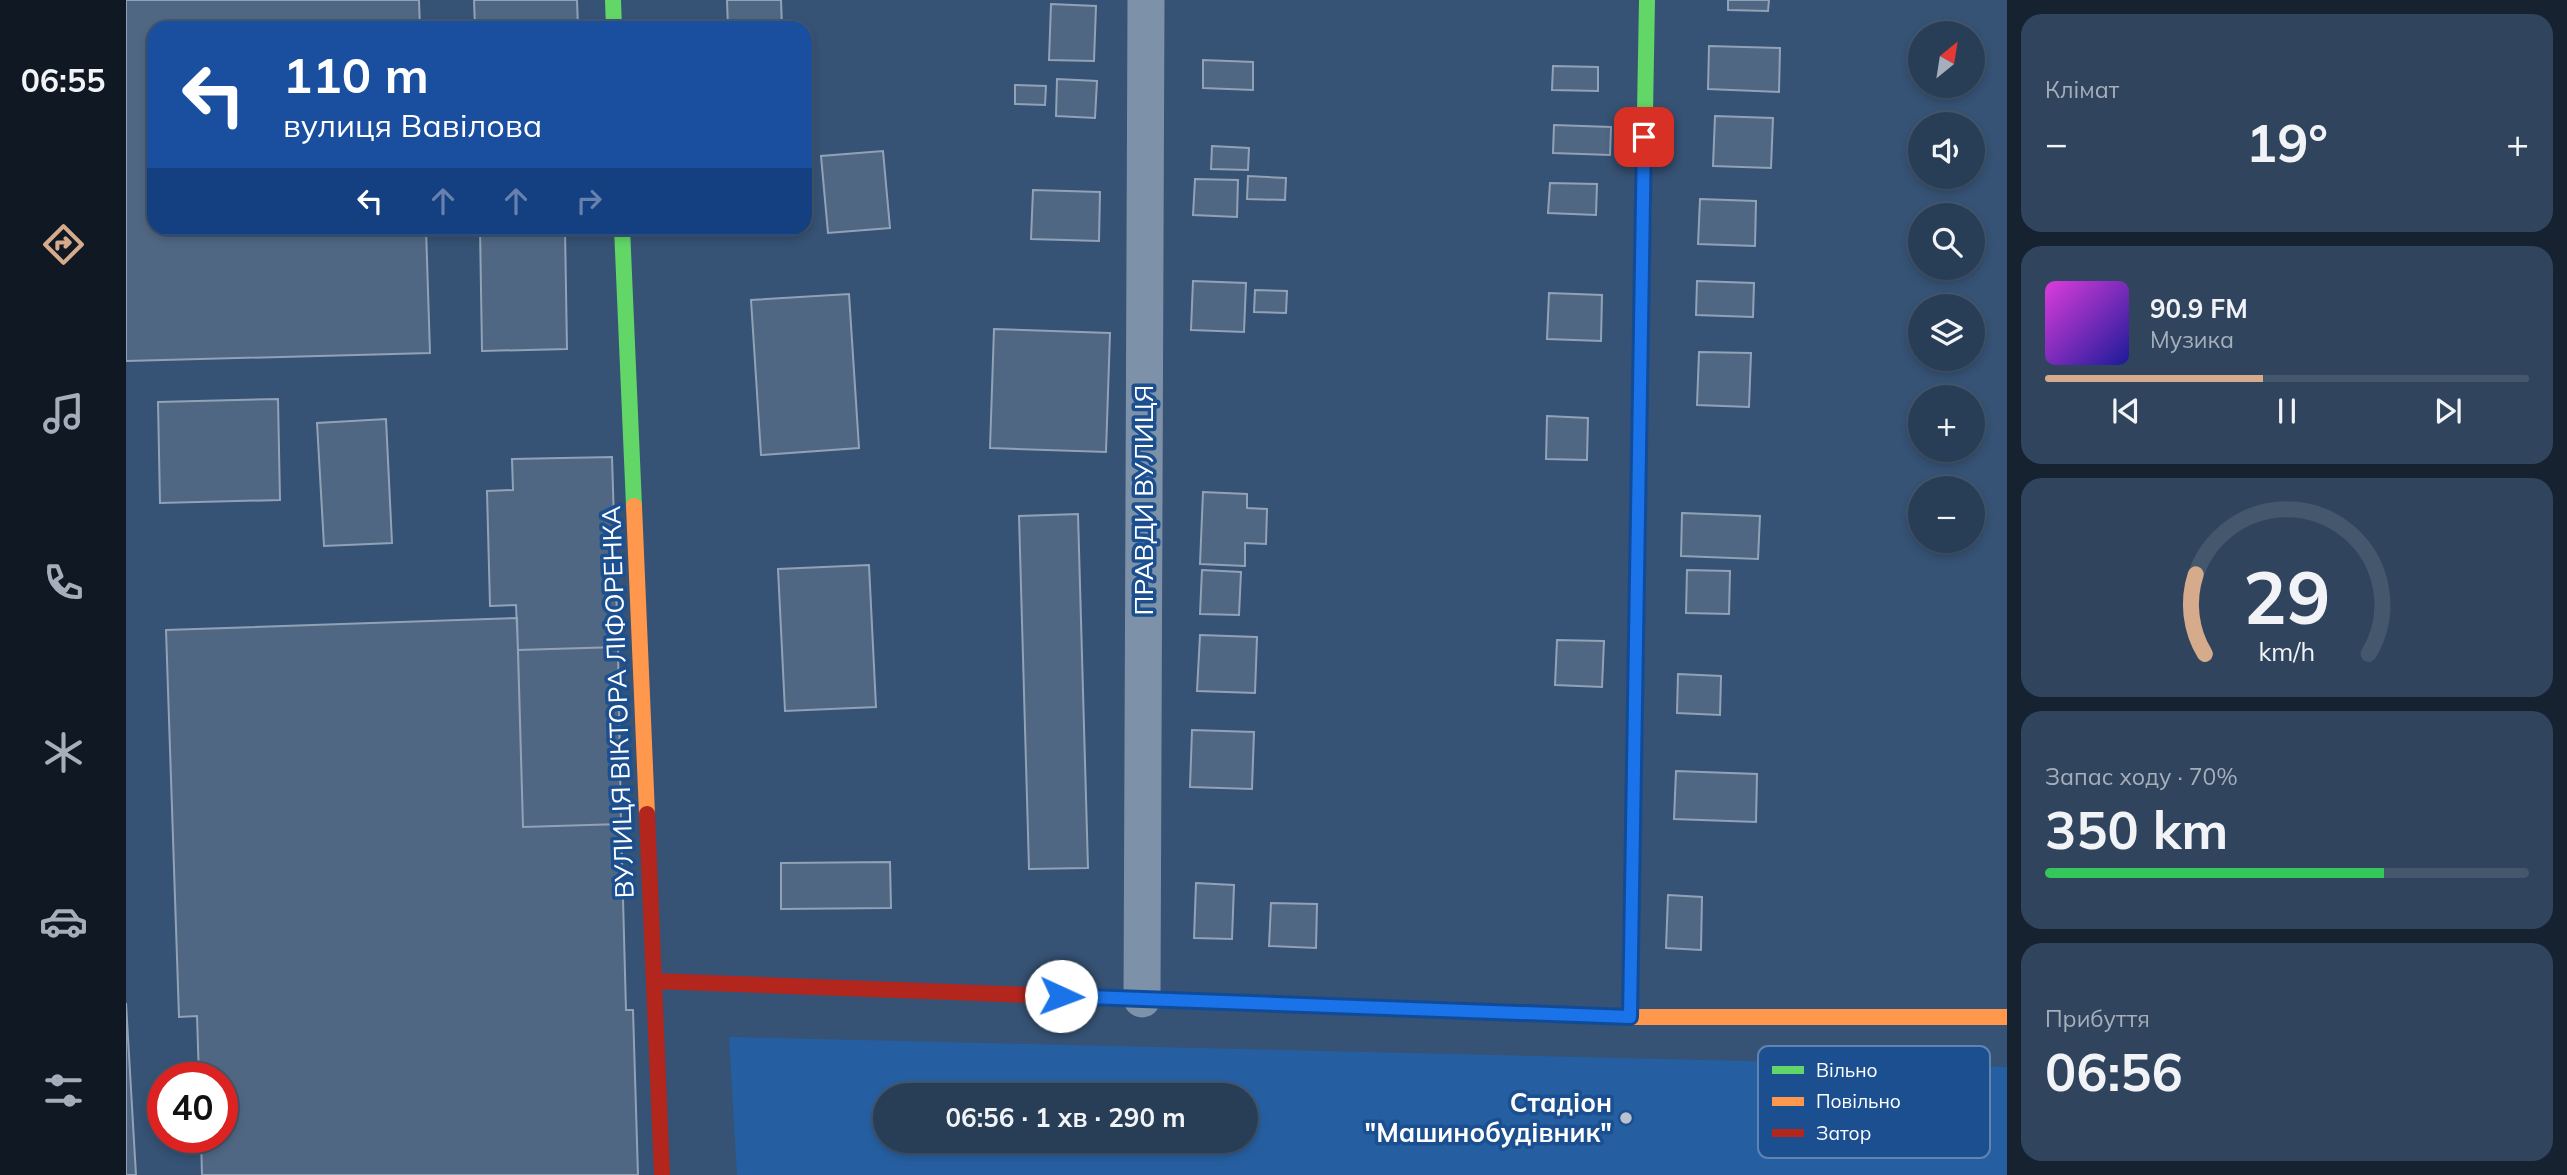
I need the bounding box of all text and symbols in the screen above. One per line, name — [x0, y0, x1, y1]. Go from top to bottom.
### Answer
north arrow — [1908, 21, 1984, 98]
map controls — [1908, 21, 1985, 553]
text: 110 m — [283, 44, 429, 105]
icon: left — [168, 49, 259, 140]
text: 06:55 — [21, 60, 105, 100]
text: Клімат — [2045, 75, 2119, 104]
text: вулиця Вавілова — [283, 105, 542, 145]
pin — [1614, 107, 1674, 167]
text: 19° — [2246, 110, 2328, 175]
button: sound — [1908, 112, 1985, 189]
icon: arrive — [1625, 118, 1663, 156]
text: − — [2045, 119, 2068, 167]
text: + — [2506, 119, 2529, 167]
icon: left — [351, 182, 389, 220]
icon: ahead — [424, 182, 462, 220]
icon: ahead — [497, 182, 535, 220]
icon: right — [570, 182, 608, 220]
button: search — [1908, 203, 1985, 280]
icon: directions — [39, 220, 88, 269]
text: 90.9 FM — [2150, 292, 2248, 325]
button: layers — [1908, 294, 1985, 371]
text: Музика — [2150, 325, 2234, 354]
street label: ПРАВДИ ВУЛИЦЯ — [1127, 385, 1160, 615]
button: + — [1908, 385, 1985, 462]
icon: music — [39, 389, 88, 438]
icon: previous — [2107, 392, 2145, 430]
icon: pause — [2268, 392, 2306, 430]
icon: next — [2429, 392, 2467, 430]
button: − — [1908, 476, 1985, 553]
street label: ВУЛИЦЯ ВІКТОРА ЛІФОРЕНКА — [594, 505, 641, 899]
text: 29 — [2243, 551, 2331, 642]
icon: phone — [39, 558, 88, 607]
text: km/h — [2259, 635, 2315, 666]
icon: climate — [39, 728, 88, 777]
text: Запас ходу · 70% — [2045, 762, 2238, 791]
text: 350 km — [2045, 797, 2228, 862]
icon: car — [39, 897, 88, 946]
position arrow — [1024, 959, 1098, 1033]
text: Прибуття — [2045, 1004, 2150, 1033]
text: 06:56 — [2045, 1039, 2183, 1104]
legend — [1758, 1046, 1990, 1158]
text: Вільно — [1816, 1058, 1878, 1082]
speed limit sign: 40 — [147, 1062, 238, 1153]
icon: filters — [39, 1066, 88, 1115]
place label: Стадіон "Машинобудівник" — [1365, 1086, 1612, 1149]
text: Повільно — [1816, 1089, 1901, 1113]
text: 06:56 · 1 хв · 290 m — [945, 1101, 1186, 1134]
marker: Стадіон "Машинобудівник" — [1618, 1110, 1634, 1126]
text: Затор — [1816, 1121, 1871, 1145]

